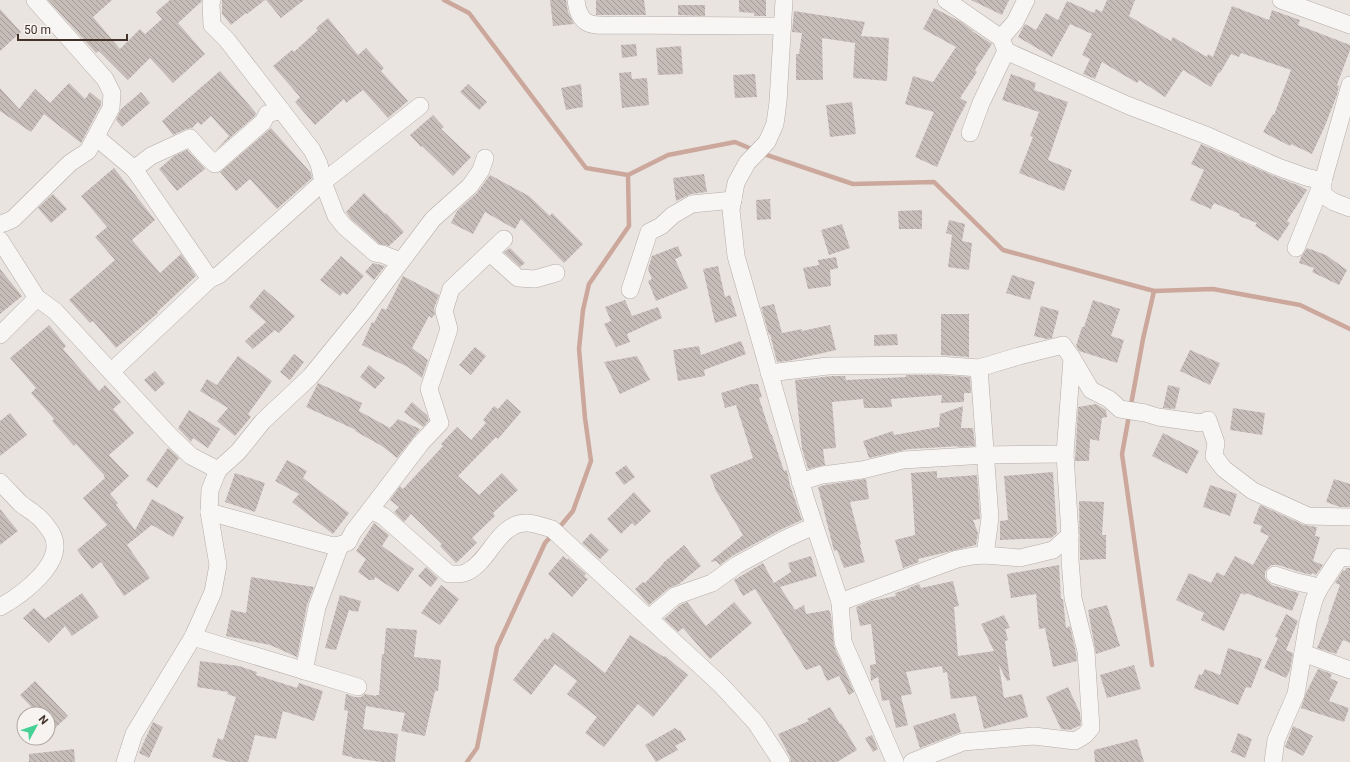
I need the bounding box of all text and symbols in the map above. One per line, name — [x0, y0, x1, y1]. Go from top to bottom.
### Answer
scale bar — [18, 16, 127, 42]
text: 50 m — [24, 23, 51, 37]
north arrow — [16, 706, 56, 746]
text: N — [36, 713, 51, 727]

